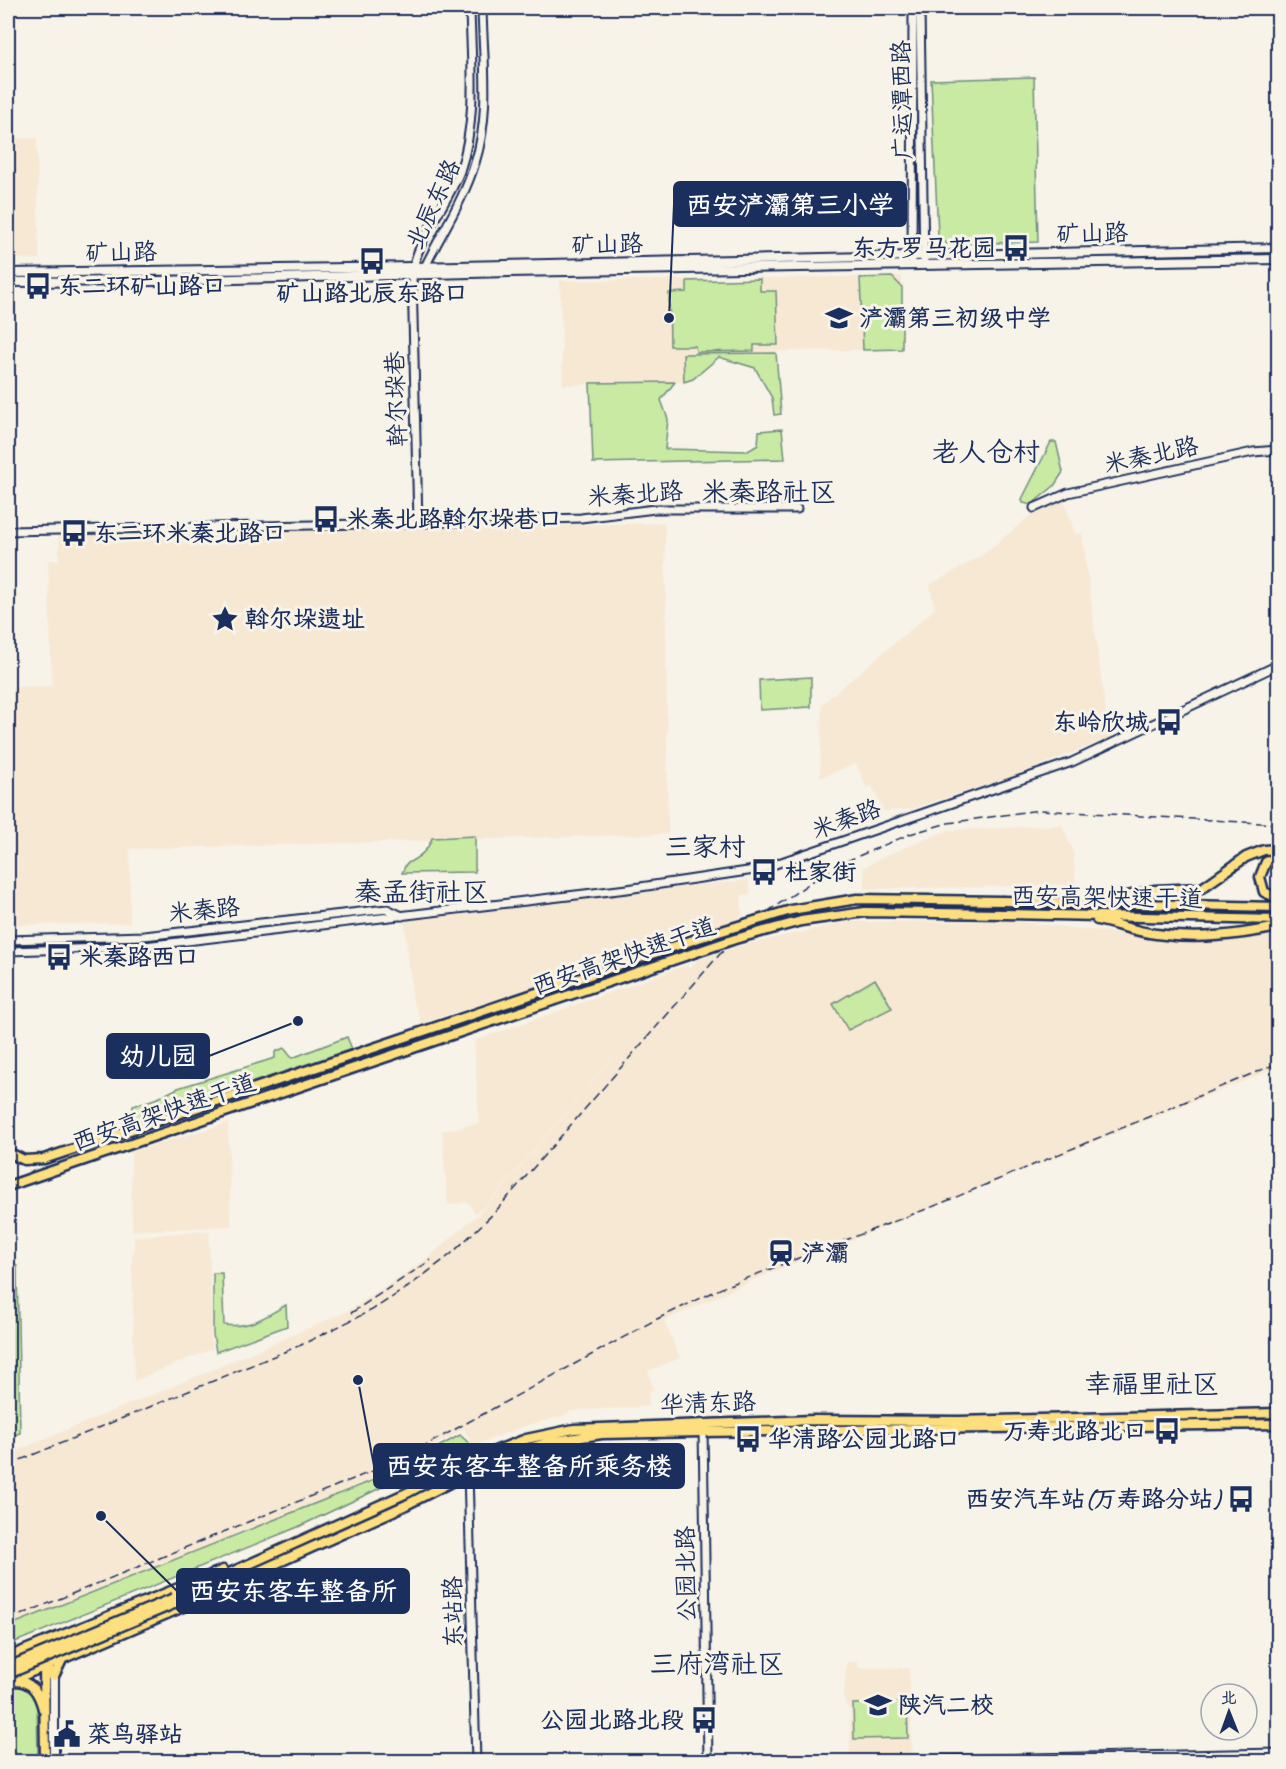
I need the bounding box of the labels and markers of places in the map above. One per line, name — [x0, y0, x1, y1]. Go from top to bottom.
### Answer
callout: 西安浐灞第三小学 — [674, 182, 906, 226]
place label: 东方罗马花园 — [852, 233, 996, 263]
bus stop icon: 东方罗马花园 — [1001, 233, 1031, 263]
bus stop icon: 矿山路北辰东路口 — [357, 246, 387, 276]
bus stop icon: 东二环矿山路口 — [23, 271, 53, 301]
place label: 东二环矿山路口 — [58, 271, 226, 301]
place label: 矿山路北辰东路口 — [276, 278, 468, 308]
school or university icon: 浐灞第三初级中学 — [824, 303, 854, 333]
place label: 浐灞第三初级中学 — [859, 303, 1051, 333]
bus stop icon: 米秦北路斡尔垛巷口 — [311, 504, 341, 534]
place label: 米秦北路斡尔垛巷口 — [346, 504, 562, 534]
bus stop icon: 东二环米秦北路口 — [59, 518, 89, 548]
place label: 东二环米秦北路口 — [94, 518, 286, 548]
place icon: 斡尔垛遗址 — [210, 604, 240, 634]
place label: 斡尔垛遗址 — [245, 604, 365, 634]
place label: 东岭欣城 — [1053, 707, 1149, 737]
bus stop icon: 东岭欣城 — [1154, 707, 1184, 737]
bus stop icon: 杜家街 — [749, 857, 779, 887]
place label: 杜家街 — [784, 857, 856, 887]
bus stop icon: 米秦路西口 — [44, 942, 74, 972]
place label: 米秦路西口 — [79, 942, 199, 972]
callout: 幼儿园 — [107, 1034, 209, 1078]
station icon: 浐灞 — [766, 1238, 796, 1268]
place label: 浐灞 — [801, 1238, 849, 1268]
place label: 万寿北路北口 — [1003, 1416, 1147, 1446]
bus stop icon: 万寿北路北口 — [1152, 1416, 1182, 1446]
bus stop icon: 华清路公园北路口 — [733, 1424, 763, 1454]
place label: 华清路公园北路口 — [768, 1424, 960, 1454]
callout: 西安东客车整备所乘务楼 — [374, 1444, 684, 1488]
place label: 西安汽车站(万寿路分站) — [965, 1484, 1223, 1514]
bus stop icon: 西安汽车站(万寿路分站) — [1226, 1484, 1256, 1514]
callout: 西安东客车整备所 — [177, 1569, 409, 1613]
school or university icon: 陕汽二校 — [863, 1690, 893, 1720]
place label: 陕汽二校 — [898, 1690, 994, 1720]
place label: 公园北路北段 — [540, 1705, 684, 1735]
bus stop icon: 公园北路北段 — [689, 1705, 719, 1735]
public building icon: 菜鸟驿站 — [52, 1719, 82, 1749]
place label: 菜鸟驿站 — [87, 1719, 183, 1749]

